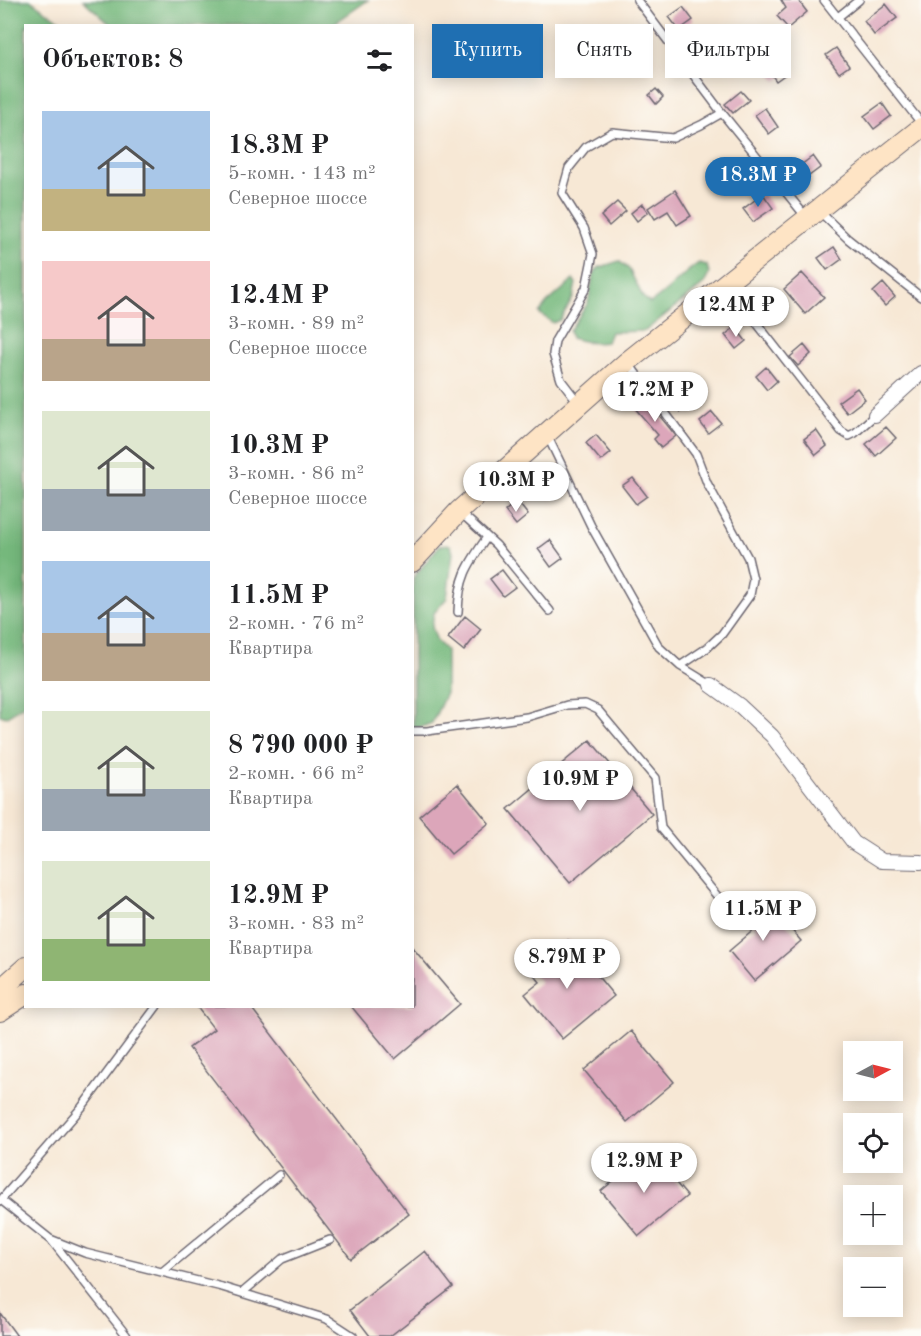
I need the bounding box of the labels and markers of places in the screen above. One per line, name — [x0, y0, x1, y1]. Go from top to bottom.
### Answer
pin: 18.3M ₽ — [703, 157, 813, 208]
pin: 12.4M ₽ — [681, 287, 791, 338]
pin: 17.2M ₽ — [600, 372, 710, 423]
pin: 10.3M ₽ — [461, 462, 571, 513]
pin: 10.9M ₽ — [525, 761, 635, 812]
pin: 11.5M ₽ — [708, 891, 818, 942]
pin: 8.79M ₽ — [512, 939, 622, 990]
pin: 12.9M ₽ — [589, 1143, 699, 1194]

